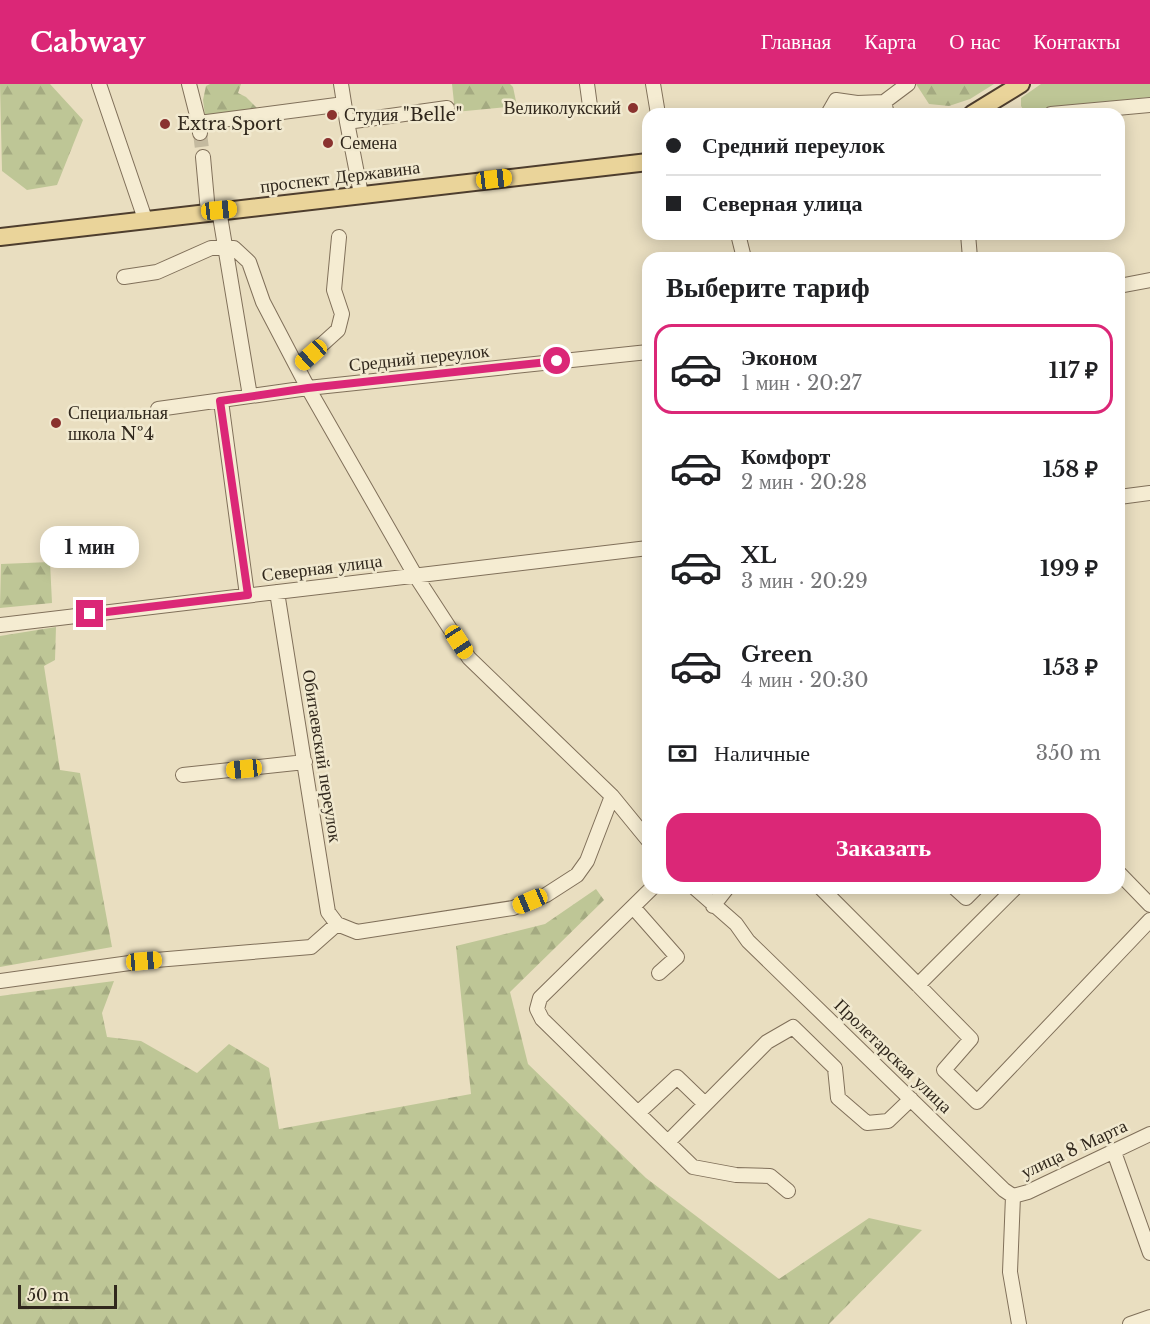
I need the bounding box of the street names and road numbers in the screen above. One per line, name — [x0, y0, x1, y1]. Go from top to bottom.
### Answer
street label: проспект Державина — [259, 156, 421, 198]
street label: Средний переулок — [348, 340, 491, 376]
street label: Северная улица — [261, 550, 383, 586]
street label: Обитаевский переулок — [297, 668, 347, 844]
street label: Пролетарская улица — [830, 994, 956, 1118]
street label: улица 8 Марта — [1017, 1115, 1131, 1183]

